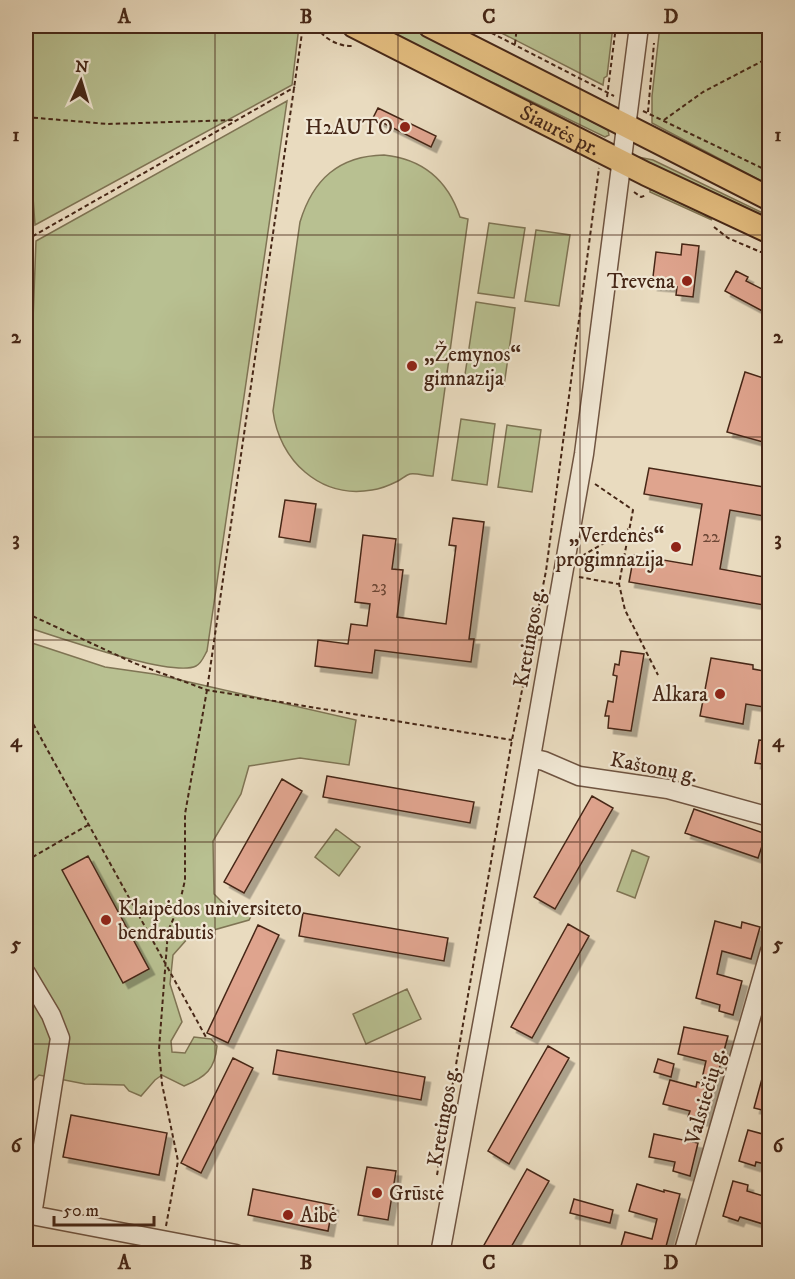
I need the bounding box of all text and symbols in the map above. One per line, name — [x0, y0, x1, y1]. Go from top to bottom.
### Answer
text: A — [117, 5, 132, 30]
text: B — [300, 5, 312, 30]
text: C — [482, 5, 496, 30]
text: D — [664, 5, 679, 30]
north arrow — [51, 51, 111, 111]
text: N — [75, 57, 89, 77]
street label: Šiaurės pr. — [515, 98, 604, 162]
place label: H2AUTO — [305, 115, 393, 141]
marker: H2AUTO — [398, 120, 412, 134]
text: 1 — [12, 123, 20, 148]
text: 1 — [774, 123, 782, 148]
place label: Trevena — [607, 269, 675, 295]
marker: Trevena — [680, 274, 694, 288]
text: 2 — [11, 325, 22, 350]
text: 2 — [773, 325, 784, 350]
place label: „Žemynos“ gimnazija — [424, 340, 521, 392]
marker: „Žemynos“ gimnazija — [405, 359, 419, 373]
place label: „Verdenės“ progimnazija — [555, 523, 664, 573]
house number: 22 — [702, 526, 720, 548]
text: 3 — [12, 527, 20, 552]
text: 3 — [774, 527, 782, 552]
marker: „Verdenės“ progimnazija — [669, 540, 683, 554]
house number: 23 — [371, 576, 387, 598]
street label: Kretingos g. — [508, 585, 552, 689]
place label: Alkara — [652, 682, 708, 708]
marker: Alkara — [713, 687, 727, 701]
text: 4 — [10, 729, 23, 754]
text: 4 — [772, 729, 785, 754]
street label: Kaštonų g. — [608, 747, 700, 789]
place label: Klaipėdos universiteto bendrabutis — [118, 896, 302, 946]
marker: Klaipėdos universiteto bendrabutis — [99, 913, 113, 927]
text: 5 — [10, 932, 21, 957]
text: 5 — [772, 932, 783, 957]
street label: Valstiečių g. — [680, 1045, 732, 1149]
street label: Kretingos g. — [422, 1064, 466, 1168]
text: 6 — [11, 1134, 23, 1159]
text: 6 — [773, 1134, 785, 1159]
place label: Grūstė — [389, 1181, 444, 1207]
marker: Grūstė — [370, 1186, 384, 1200]
scale bar — [54, 1189, 154, 1227]
text: 50 m — [63, 1200, 99, 1222]
place label: Aibė — [300, 1203, 338, 1229]
marker: Aibė — [281, 1208, 295, 1222]
text: A — [117, 1251, 132, 1276]
text: B — [300, 1251, 312, 1276]
text: C — [482, 1251, 496, 1276]
text: D — [664, 1251, 679, 1276]

